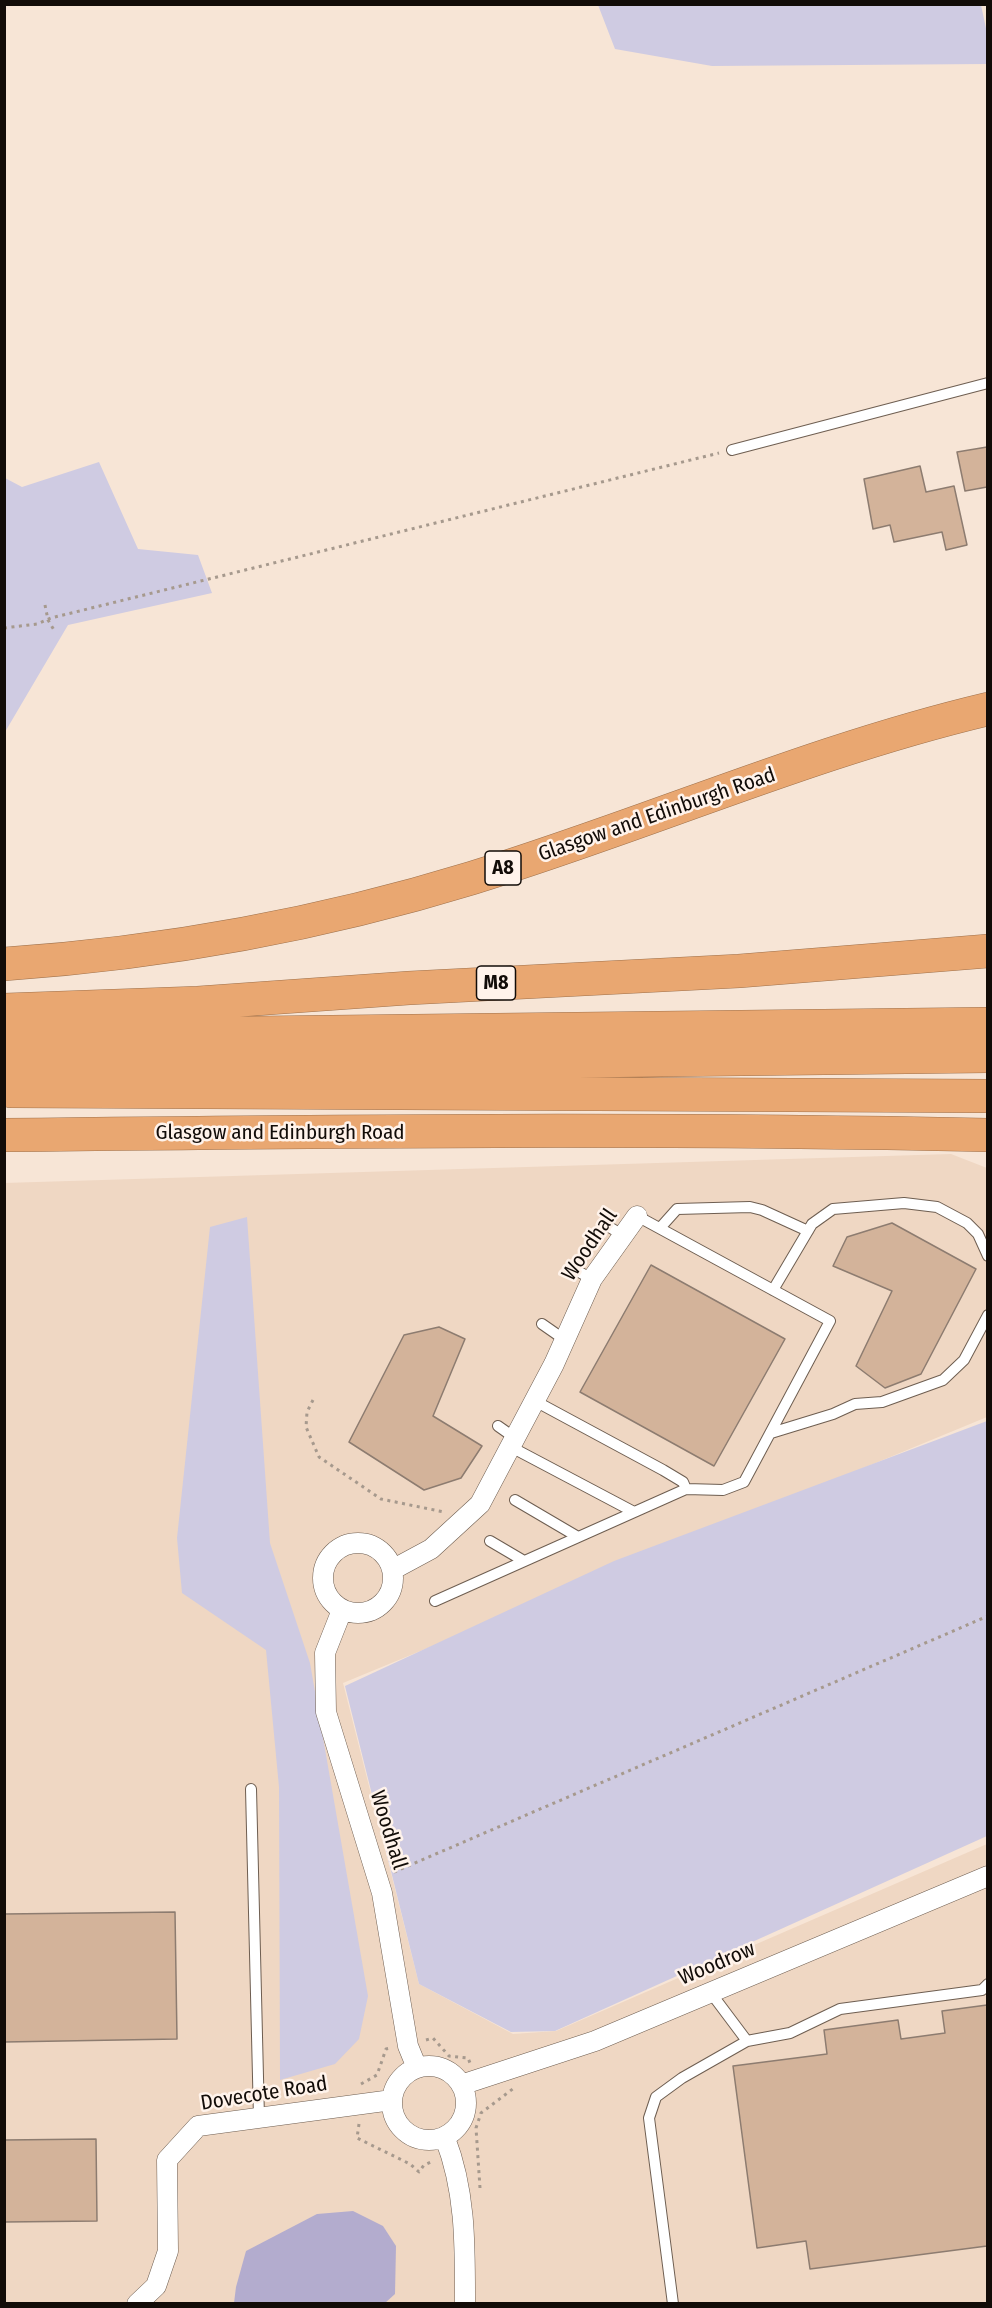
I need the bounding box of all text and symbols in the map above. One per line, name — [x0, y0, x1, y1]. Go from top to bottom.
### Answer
street label: Glasgow and Edinburgh Road — [535, 763, 779, 867]
road number: A8 — [485, 851, 521, 885]
road number: M8 — [476, 966, 516, 1000]
street label: Glasgow and Edinburgh Road — [155, 1120, 405, 1146]
street label: Woodhall — [557, 1204, 623, 1286]
street label: Woodhall — [364, 1788, 412, 1872]
street label: Woodrow — [675, 1937, 759, 1991]
street label: Dovecote Road — [199, 2072, 329, 2116]

